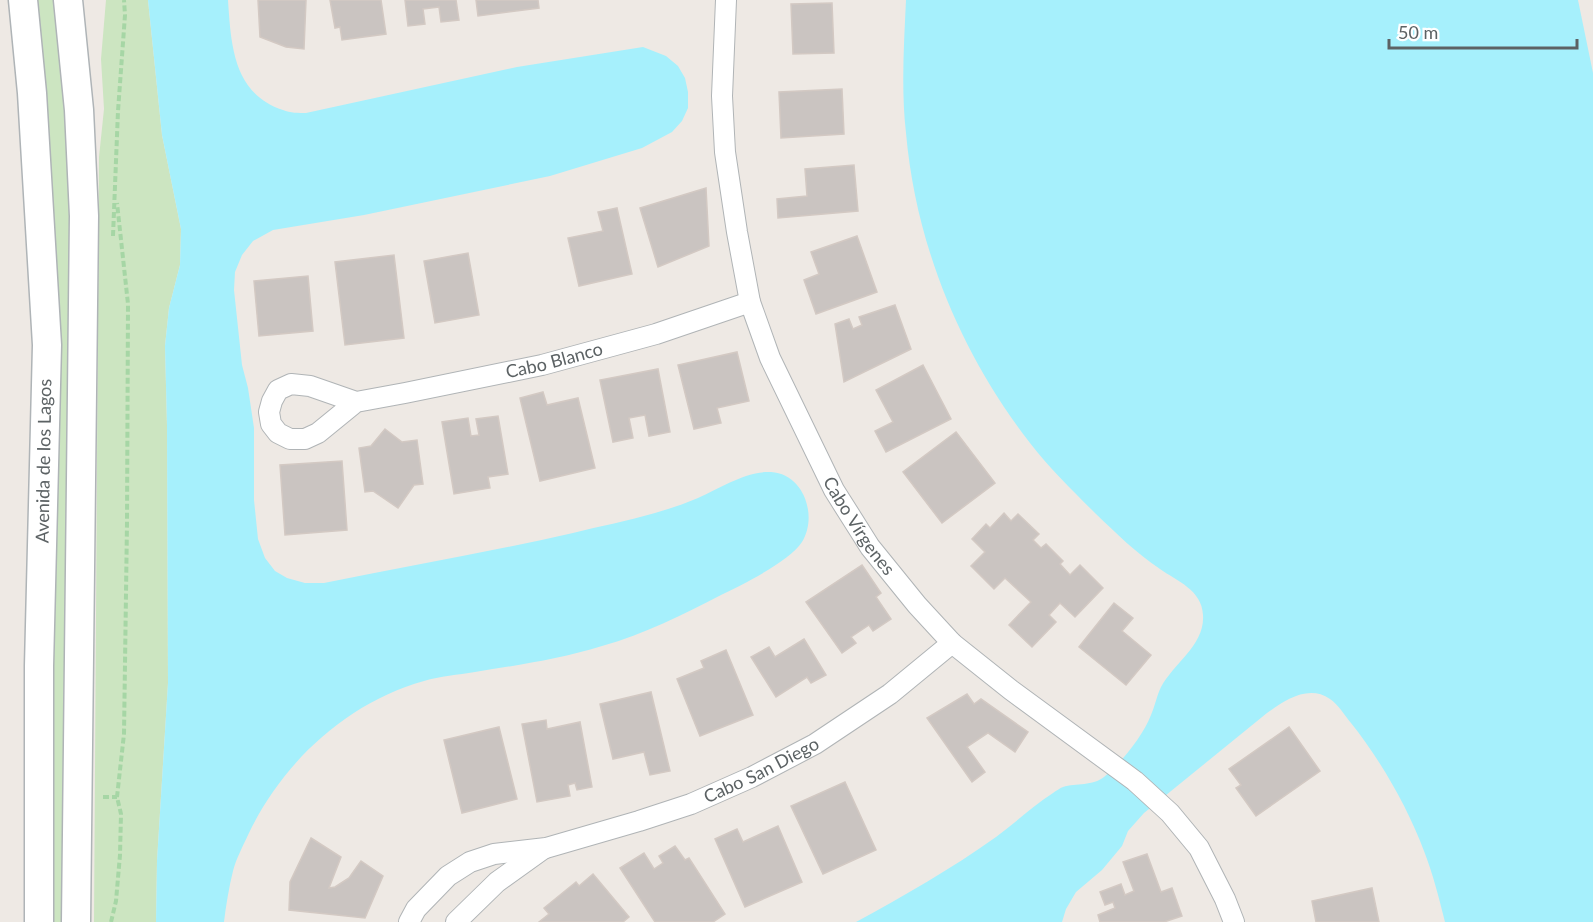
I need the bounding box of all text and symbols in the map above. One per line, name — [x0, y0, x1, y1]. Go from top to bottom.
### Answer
scale bar — [1389, 12, 1576, 50]
text: 50 m — [1398, 21, 1438, 43]
street label: Cabo Blanco — [504, 337, 605, 382]
street label: Avenida de los Lagos — [31, 378, 55, 543]
street label: Cabo Vírgenes — [819, 473, 900, 579]
street label: Cabo San Diego — [700, 732, 822, 807]

